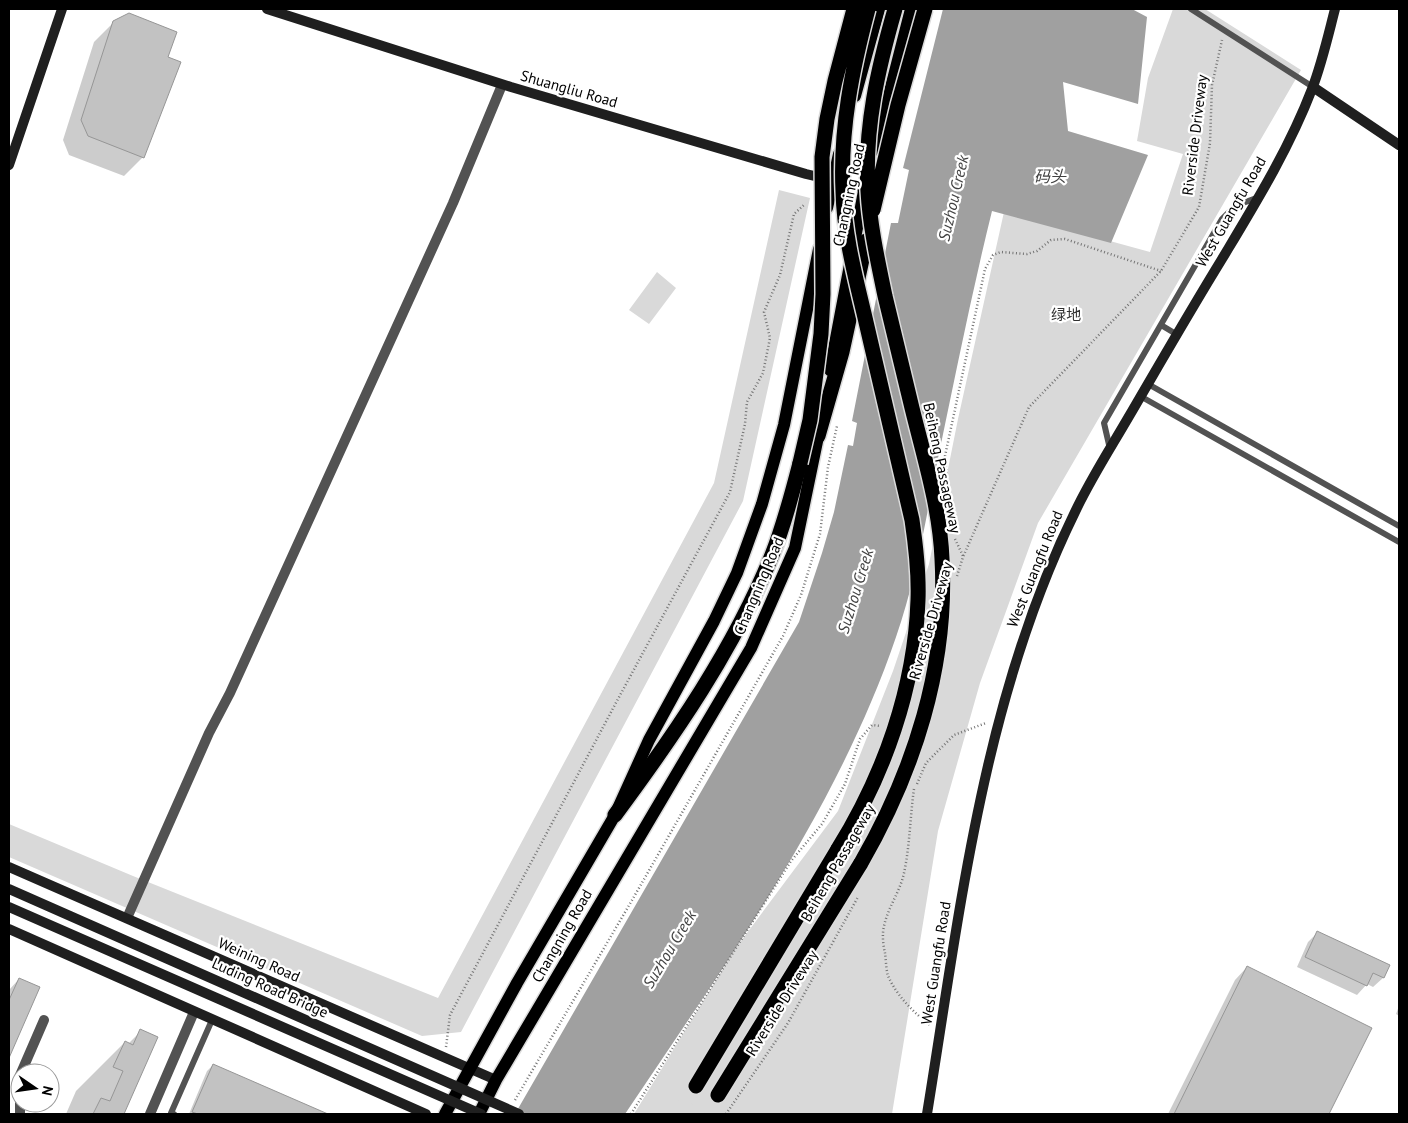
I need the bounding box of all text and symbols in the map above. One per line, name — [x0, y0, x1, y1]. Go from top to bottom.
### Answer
street label: Shuangliu Road — [518, 66, 620, 111]
street label: Riverside Driveway — [1178, 73, 1211, 196]
street label: Changning Road — [828, 142, 869, 248]
water label: Suzhou Creek — [933, 152, 973, 243]
street label: West Guangfu Road — [1191, 153, 1270, 270]
water label: 码头 — [1034, 166, 1067, 186]
park label: 绿地 — [1051, 305, 1081, 324]
street label: Beiheng Passageway — [919, 401, 966, 535]
street label: West Guangfu Road — [1002, 508, 1067, 630]
street label: Changning Road — [729, 534, 788, 638]
water label: Suzhou Creek — [833, 545, 878, 636]
street label: Riverside Driveway — [905, 560, 956, 682]
street label: Beiheng Passageway — [796, 800, 879, 925]
street label: Changning Road — [527, 886, 596, 986]
street label: West Guangfu Road — [916, 900, 955, 1026]
water label: Suzhou Creek — [638, 906, 701, 992]
street label: Weining Road — [215, 933, 303, 986]
street label: Riverside Driveway — [741, 946, 822, 1059]
street label: Luding Road Bridge — [209, 953, 331, 1022]
north arrow — [10, 1063, 60, 1113]
text: N — [38, 1084, 57, 1097]

